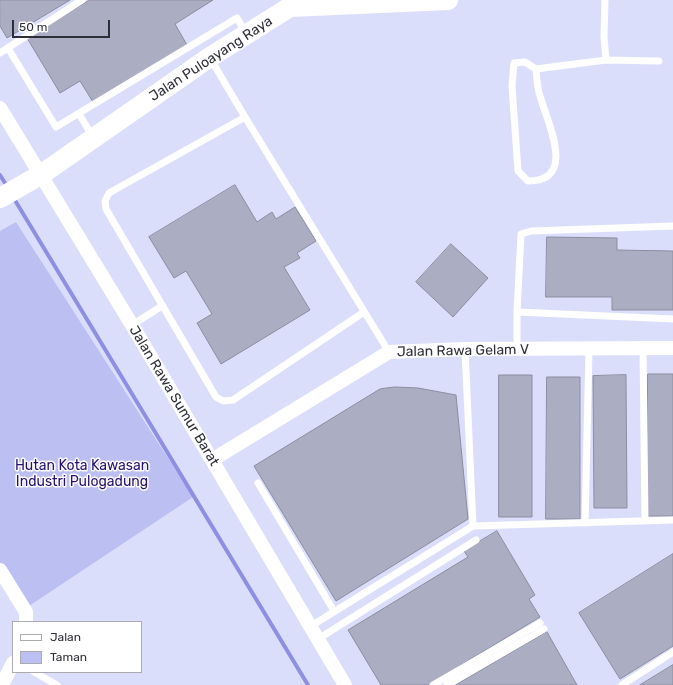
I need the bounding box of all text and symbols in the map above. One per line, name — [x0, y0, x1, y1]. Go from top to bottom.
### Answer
scale bar — [14, 12, 112, 38]
street label: Jalan Puloayang Raya — [146, 13, 276, 105]
text: 50 m — [19, 20, 47, 34]
street label: Jalan Rawa Sumur Barat — [125, 323, 223, 469]
street label: Jalan Rawa Gelam V — [397, 341, 529, 361]
park label: Hutan Kota Kawasan Industri Pulogadung — [15, 458, 149, 490]
legend — [12, 621, 142, 673]
text: Jalan — [50, 630, 81, 644]
text: Taman — [50, 650, 87, 664]

